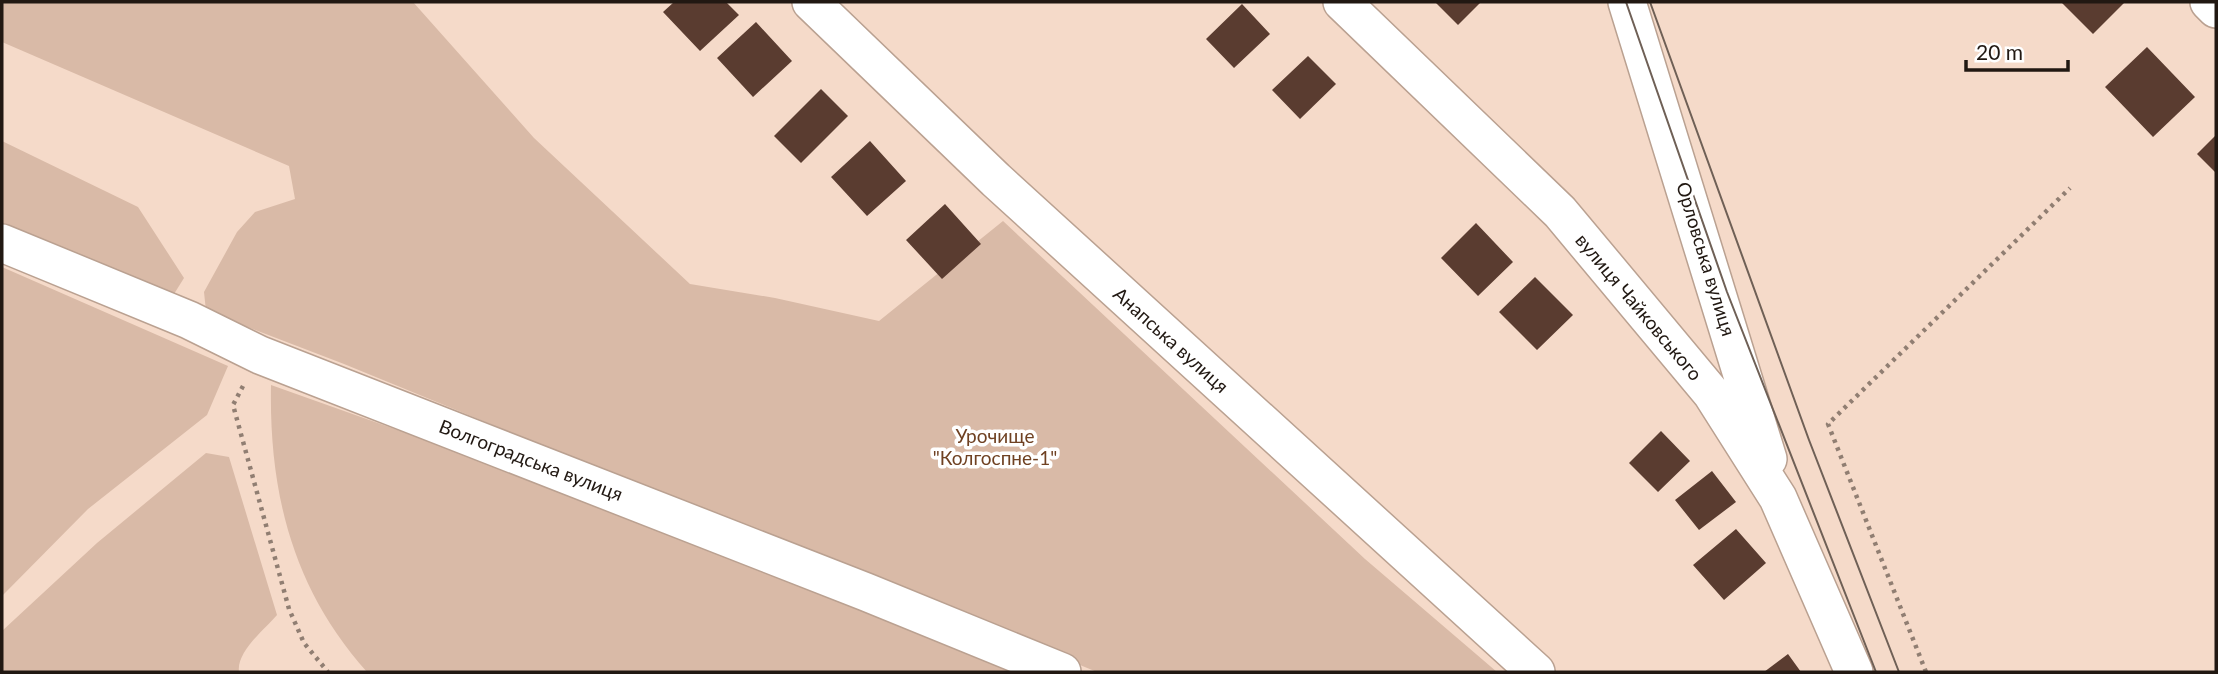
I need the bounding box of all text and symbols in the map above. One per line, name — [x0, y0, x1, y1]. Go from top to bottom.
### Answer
scale bar — [1966, 28, 2068, 72]
text: 20 m — [1976, 39, 2023, 64]
street label: Орловська вулиця — [1672, 179, 1741, 339]
street label: вулиця Чайковського — [1571, 229, 1708, 385]
street label: Анапська вулиця — [1109, 282, 1234, 397]
street label: Волгоградська вулиця — [436, 414, 626, 505]
park label: Урочище "Колгоспне-1" — [933, 424, 1057, 469]

